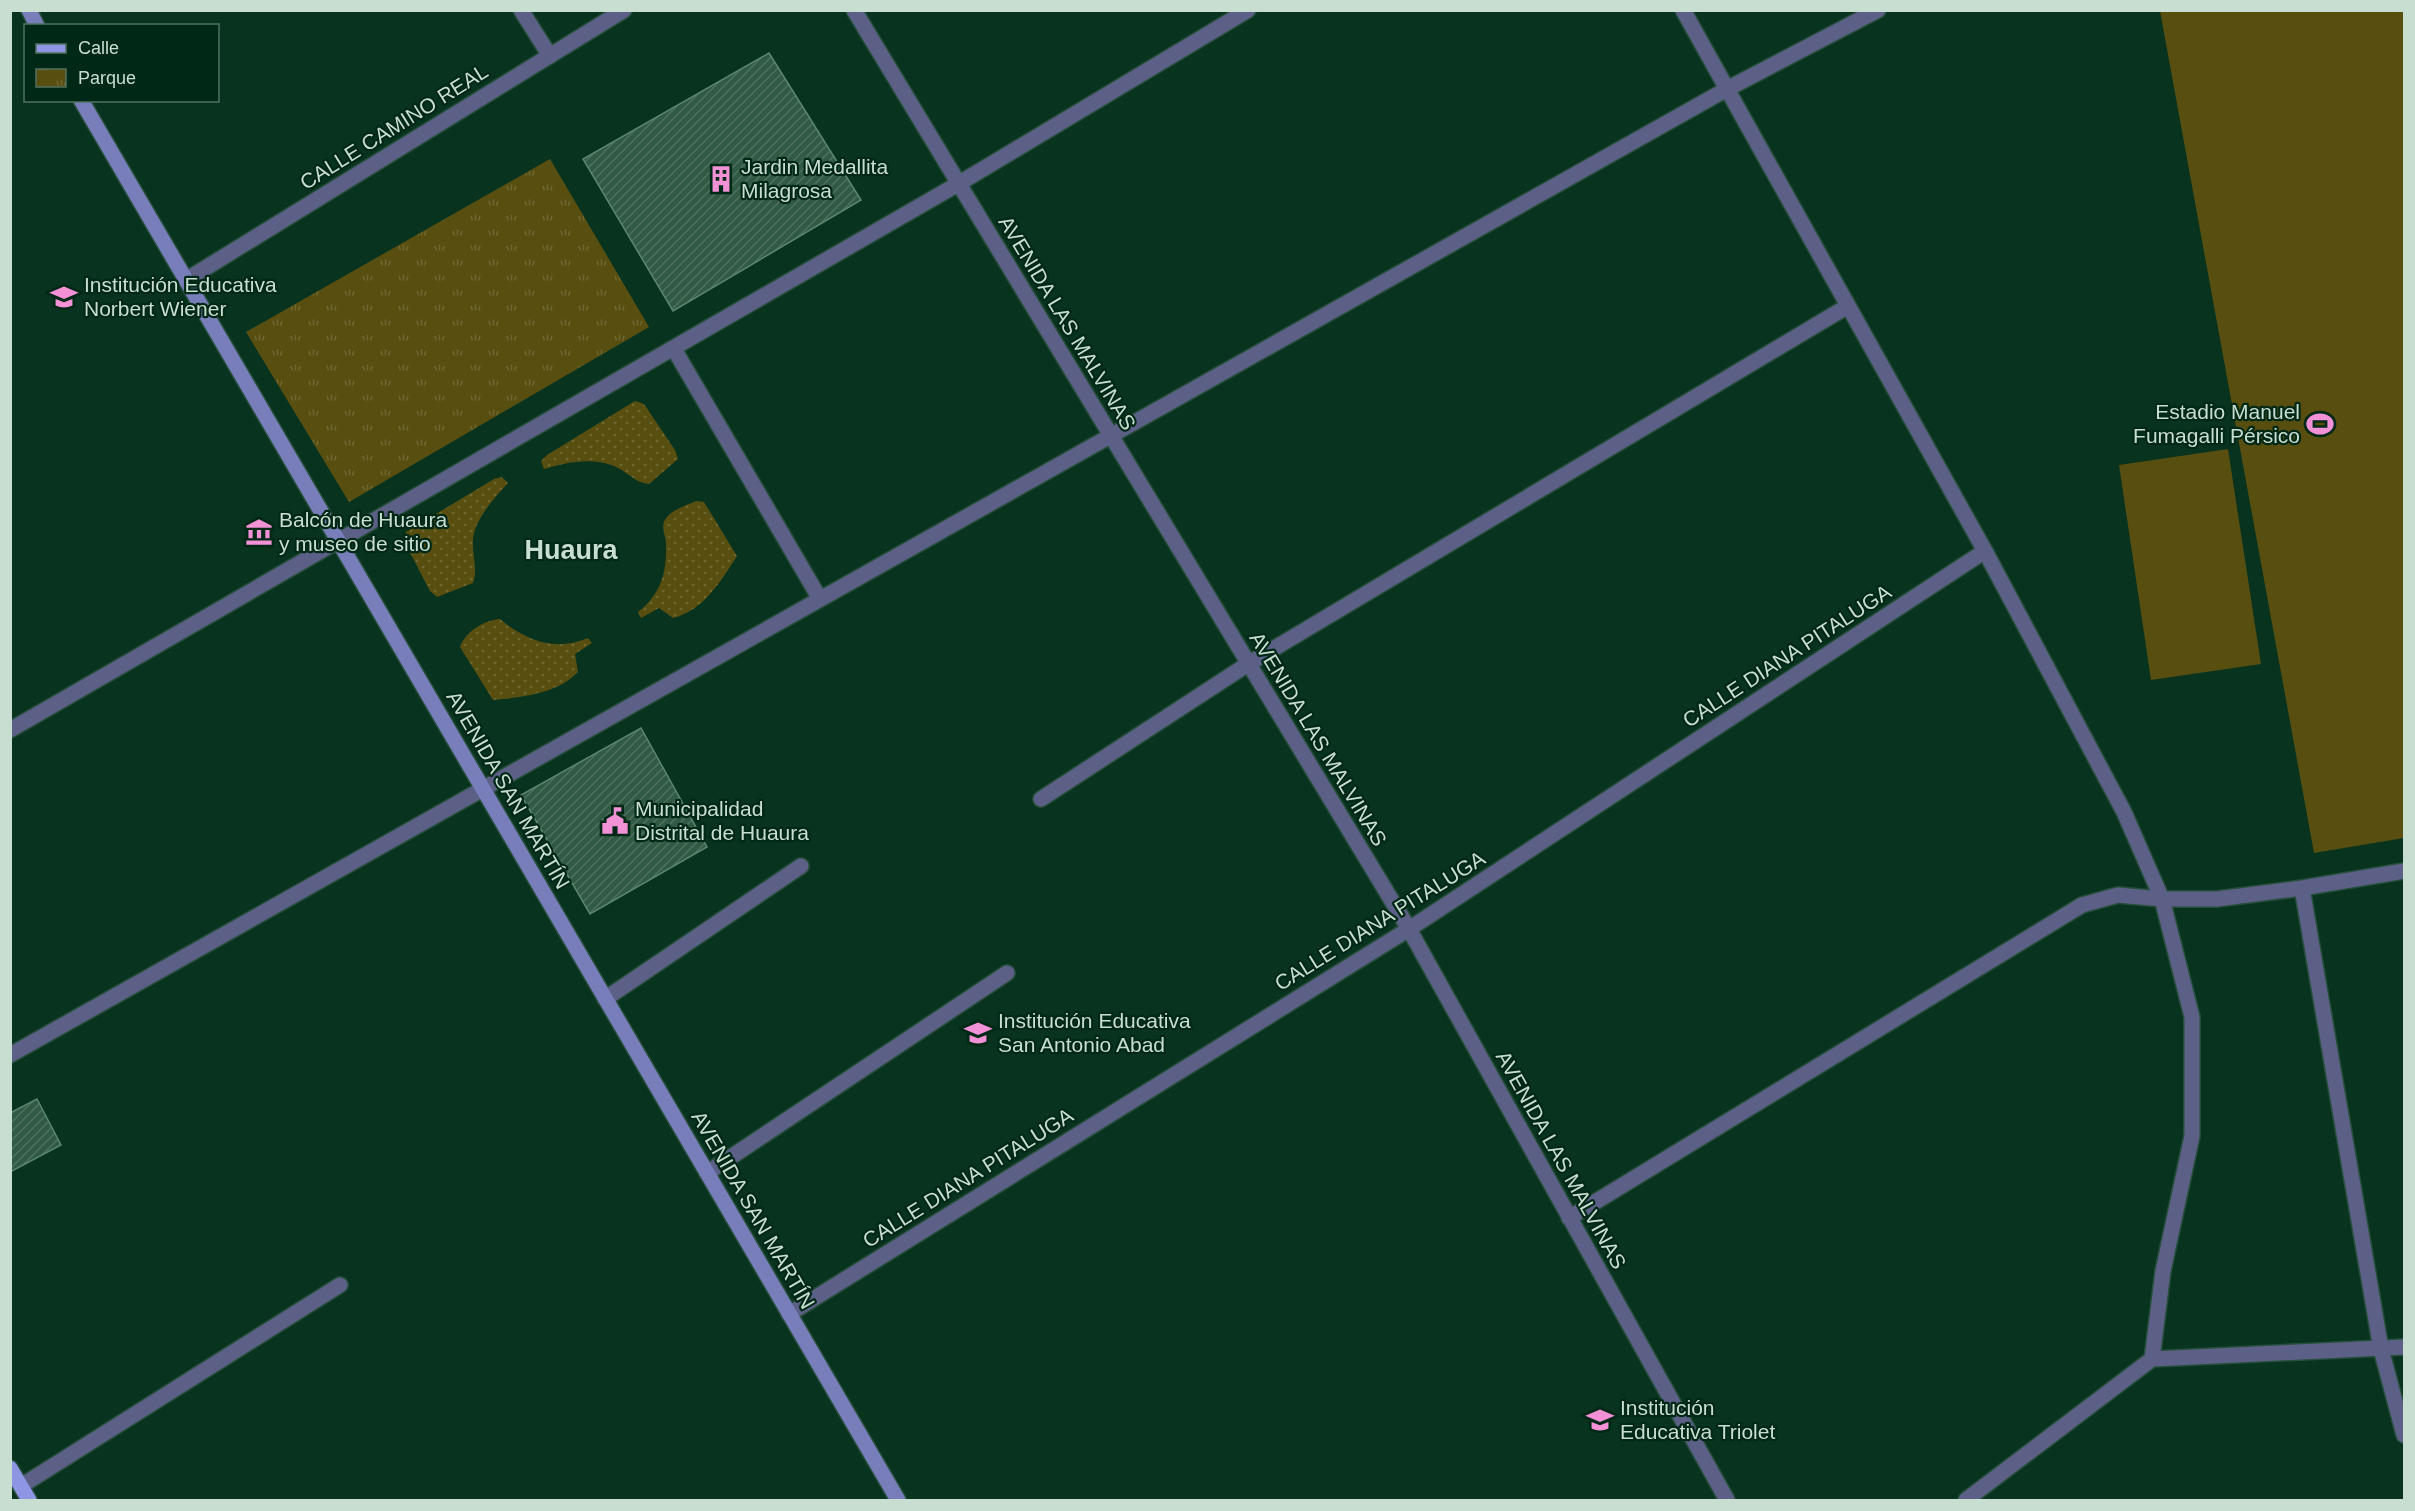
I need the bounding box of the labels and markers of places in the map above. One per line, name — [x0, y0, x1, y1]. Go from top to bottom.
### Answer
place label: Jardin Medallita Milagrosa — [741, 155, 888, 202]
building icon: Jardin Medallita Milagrosa — [706, 164, 736, 194]
place label: Institución Educativa Norbert Wiener — [84, 273, 277, 320]
school or university icon: Institución Educativa Norbert Wiener — [49, 282, 79, 312]
place label: Estadio Manuel Fumagalli Pérsico — [2133, 400, 2300, 447]
sports icon: Estadio Manuel Fumagalli Pérsico — [2305, 409, 2335, 439]
place label: Balcón de Huaura y museo de sitio — [279, 508, 447, 555]
museum icon: Balcón de Huaura y museo de sitio — [244, 517, 274, 547]
place label: Municipalidad Distrital de Huaura — [635, 797, 809, 844]
public building icon: Municipalidad Distrital de Huaura — [600, 806, 630, 836]
place label: Institución Educativa San Antonio Abad — [998, 1009, 1191, 1056]
school or university icon: Institución Educativa San Antonio Abad — [963, 1018, 993, 1048]
place label: Institución Educativa Triolet — [1620, 1396, 1775, 1443]
school or university icon: Institución Educativa Triolet — [1585, 1405, 1615, 1435]

